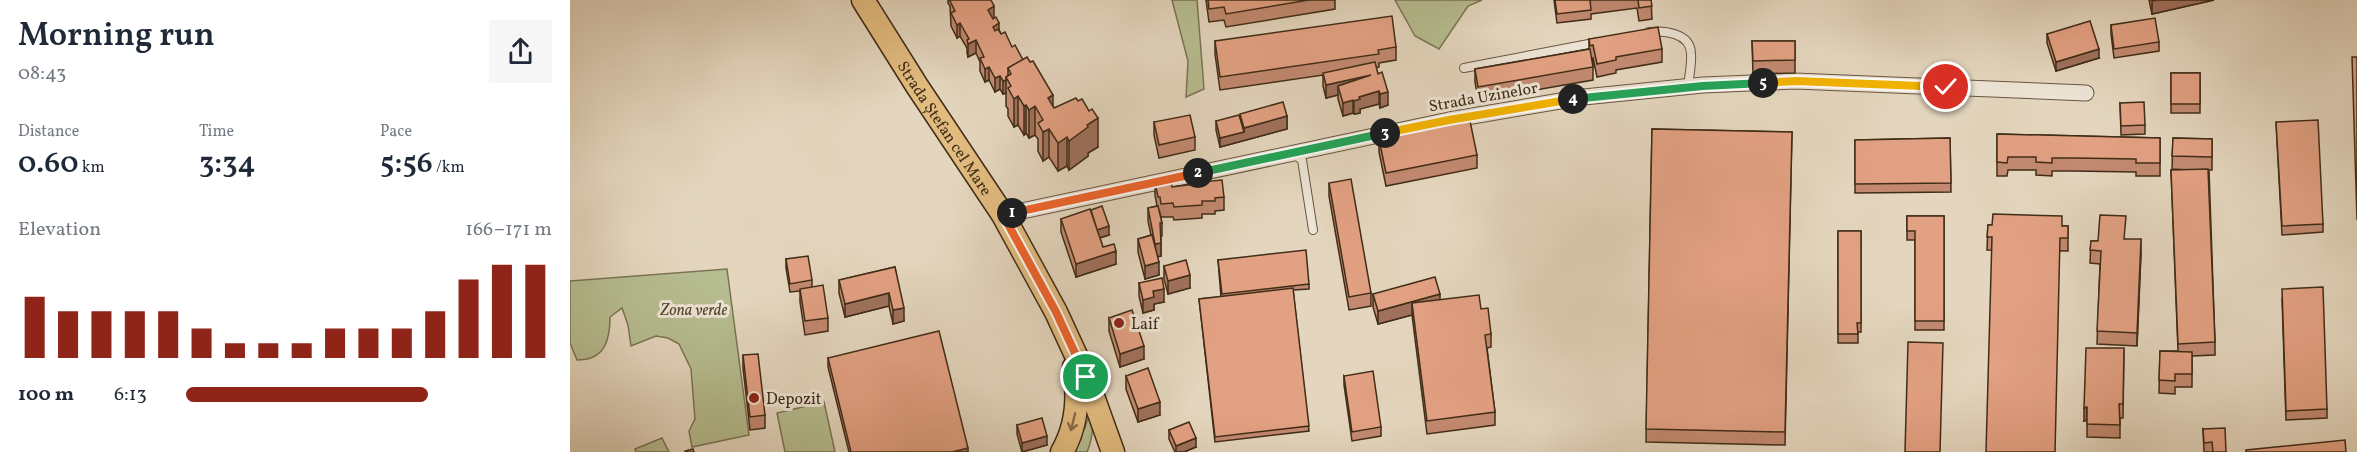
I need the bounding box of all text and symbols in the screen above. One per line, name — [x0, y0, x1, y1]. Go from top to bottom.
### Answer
text: Morning run — [18, 14, 215, 60]
button: share — [489, 20, 552, 83]
street label: Strada Ștefan cel Mare — [891, 57, 996, 201]
text: 08:43 — [18, 60, 66, 88]
pin — [1920, 61, 1971, 112]
pin: 5 — [1748, 68, 1778, 98]
icon: check — [1929, 70, 1962, 103]
text: 5 — [1759, 72, 1767, 94]
street label: Strada Uzinelor — [1427, 78, 1540, 118]
pin: 4 — [1558, 84, 1588, 114]
text: 4 — [1568, 88, 1578, 110]
pin: 3 — [1370, 118, 1400, 148]
text: Distance — [18, 121, 79, 143]
text: Time — [199, 121, 234, 143]
text: Pace — [380, 121, 412, 143]
text: 3 — [1381, 122, 1389, 144]
text: 0.60 — [18, 143, 79, 185]
text: 3:34 — [199, 143, 256, 185]
text: 5:56 — [380, 143, 433, 185]
text: km — [79, 157, 105, 179]
text: /km — [433, 157, 465, 179]
pin: 2 — [1183, 158, 1213, 188]
text: 2 — [1194, 162, 1202, 184]
pin: 1 — [997, 198, 1027, 228]
text: 1 — [1009, 202, 1015, 224]
text: Elevation — [18, 216, 101, 244]
text: 166–171 m — [465, 216, 552, 244]
park label: Zona verde — [660, 300, 728, 322]
place label: Laif — [1131, 314, 1160, 336]
marker: Laif — [1112, 316, 1126, 330]
pin — [1060, 351, 1111, 402]
icon: arrive — [1069, 360, 1102, 393]
text: 100 m — [18, 381, 74, 409]
text: 6:13 — [114, 381, 147, 409]
place label: Depozit — [766, 389, 822, 411]
marker: Depozit — [747, 391, 761, 405]
one-way arrow — [1067, 412, 1079, 431]

